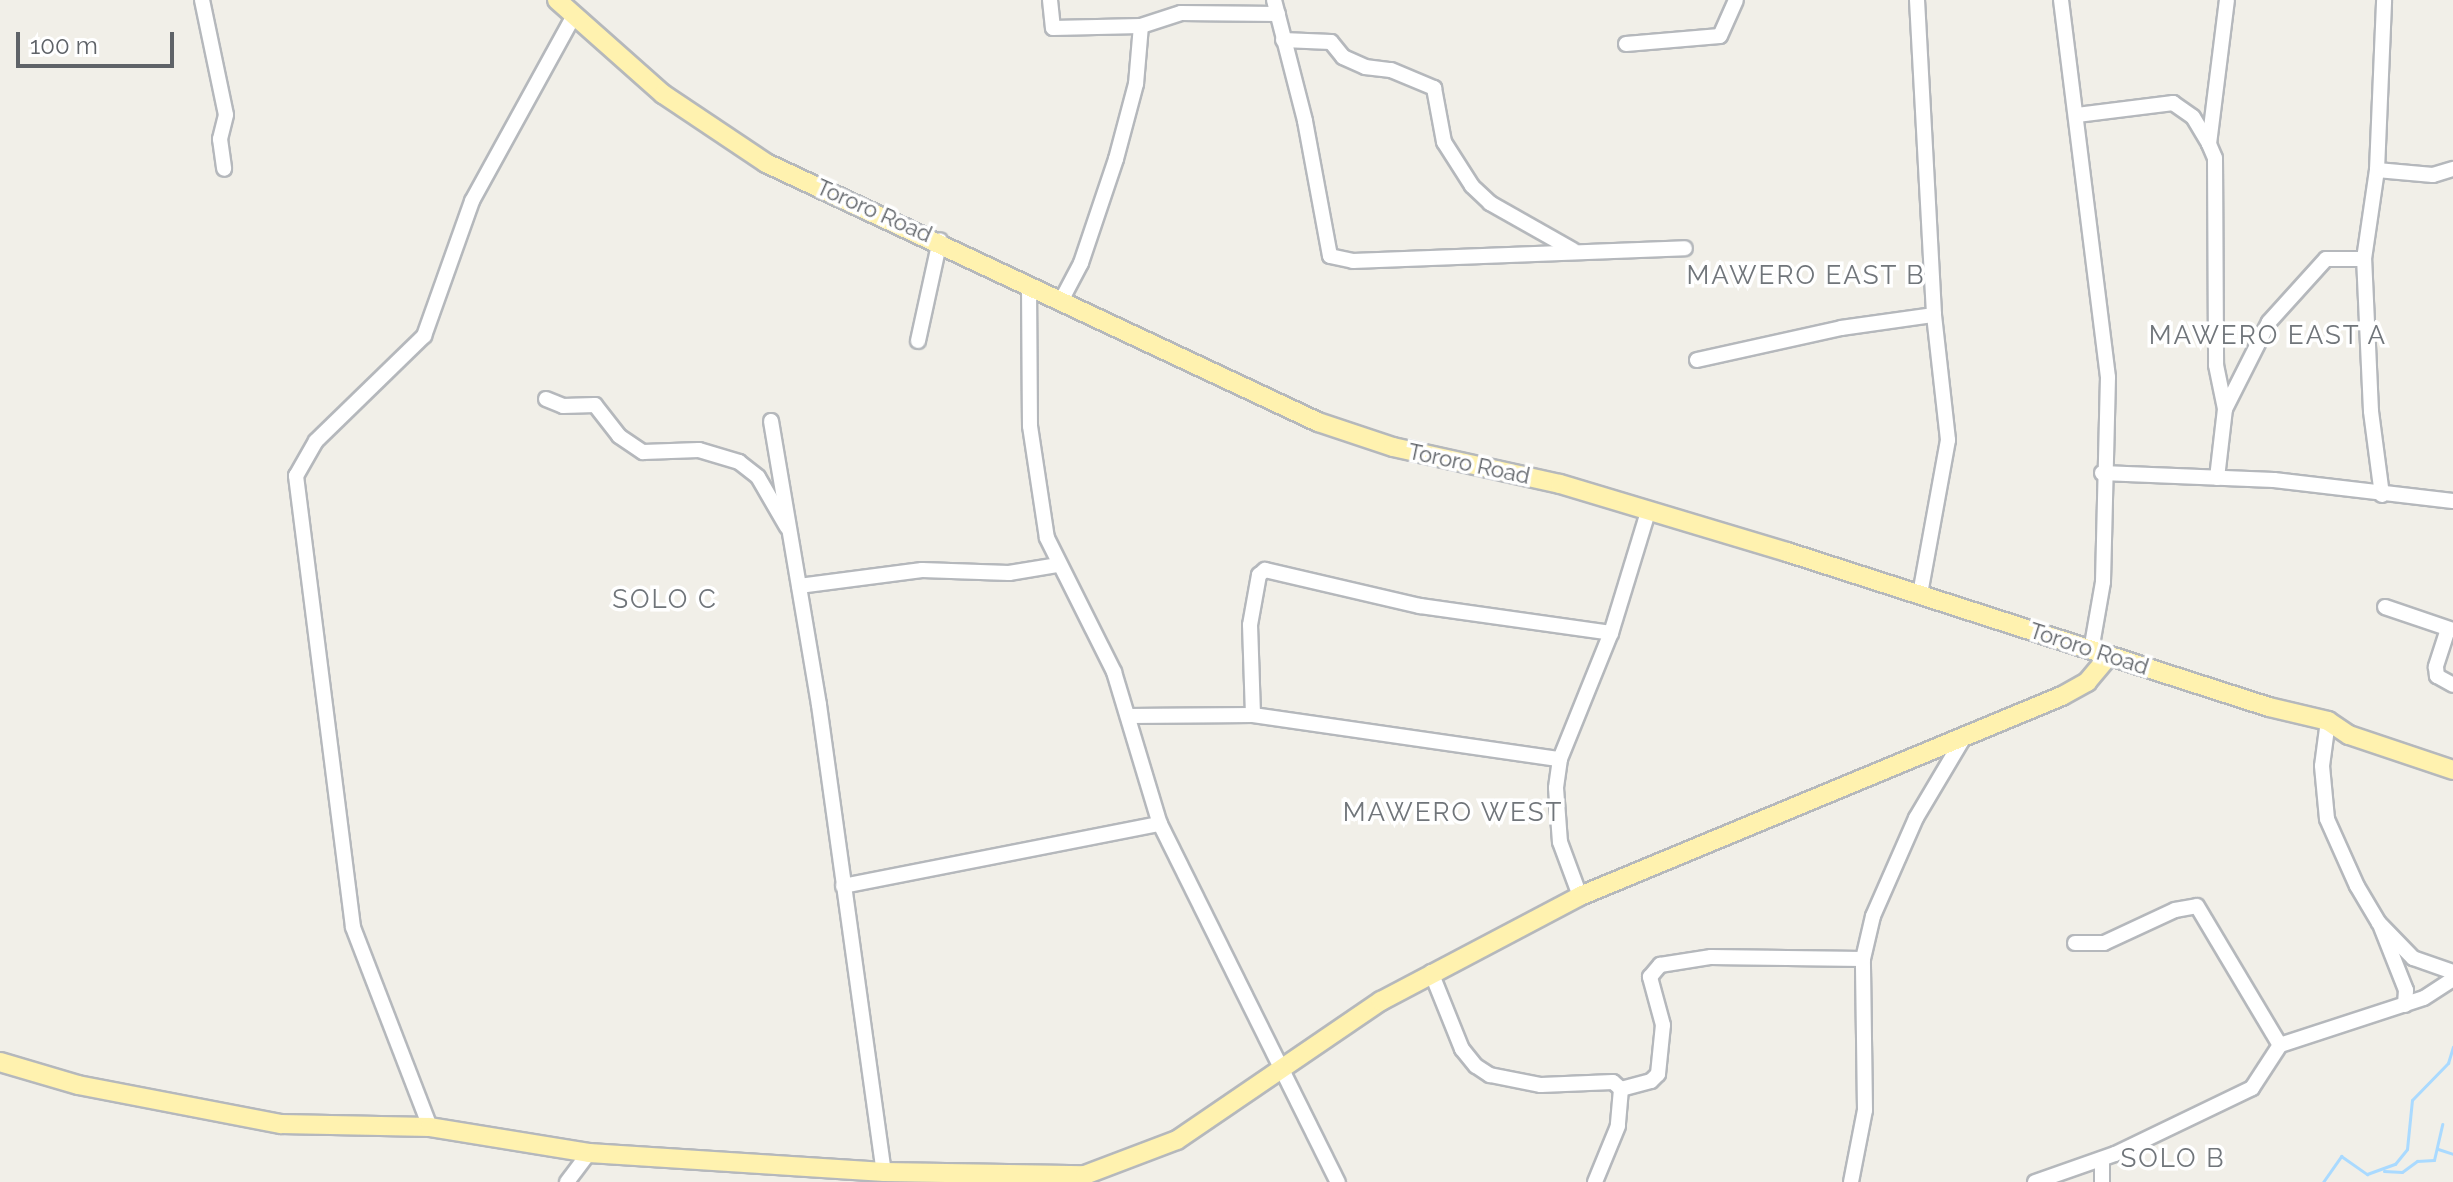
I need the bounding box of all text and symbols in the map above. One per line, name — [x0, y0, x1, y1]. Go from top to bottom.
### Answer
scale bar — [20, 16, 178, 66]
text: 100 m — [30, 31, 98, 60]
street label: Tororo Road — [812, 174, 936, 248]
district label: MAWERO EAST B — [1686, 260, 1926, 292]
district label: MAWERO EAST A — [2148, 320, 2388, 352]
street label: Tororo Road — [1406, 438, 1532, 490]
district label: SOLO C — [612, 584, 718, 616]
street label: Tororo Road — [2026, 617, 2152, 681]
district label: MAWERO WEST — [1342, 797, 1564, 829]
district label: SOLO B — [2120, 1143, 2226, 1175]

